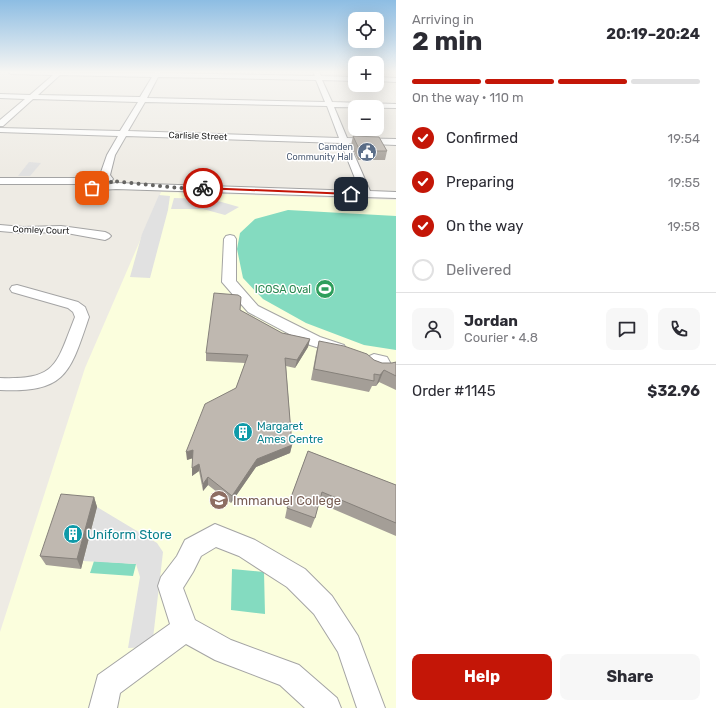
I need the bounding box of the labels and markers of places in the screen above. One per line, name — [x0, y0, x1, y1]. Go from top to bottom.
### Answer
public building icon: Camden Community Hall — [356, 141, 378, 163]
place label: Camden Community Hall — [287, 142, 353, 162]
pin — [75, 171, 109, 205]
pin — [334, 177, 368, 211]
sports icon: ICOSA Oval — [314, 278, 336, 300]
place label: ICOSA Oval — [255, 283, 311, 296]
place label: Margaret Ames Centre — [257, 420, 323, 446]
building icon: Margaret Ames Centre — [232, 421, 254, 443]
school or university icon: Immanuel College — [208, 489, 230, 511]
place label: Immanuel College — [233, 493, 341, 509]
building icon: Uniform Store — [62, 523, 84, 545]
place label: Uniform Store — [87, 527, 172, 542]

